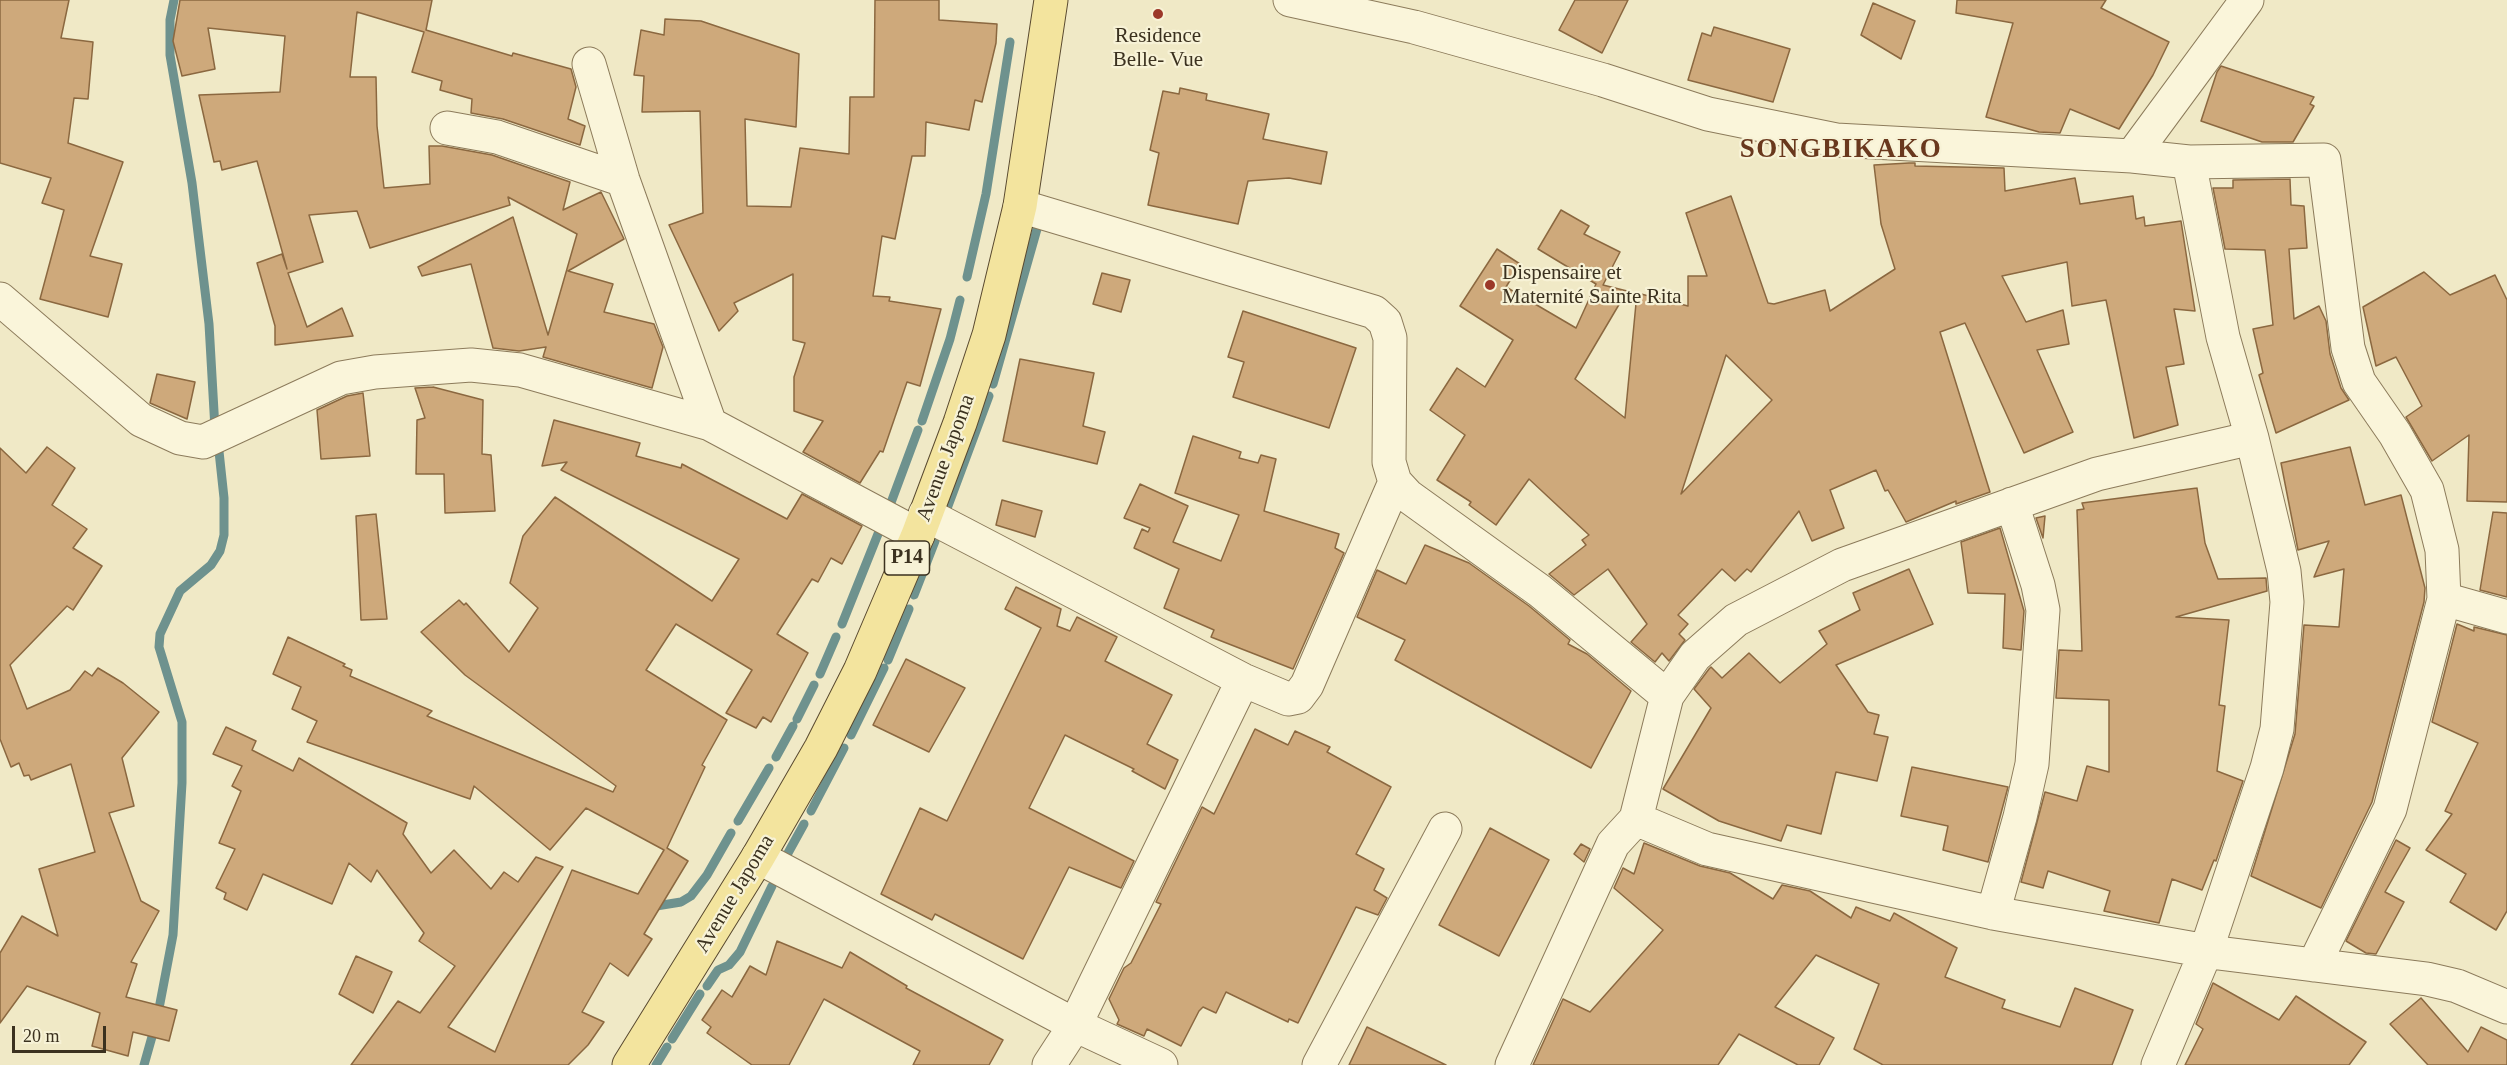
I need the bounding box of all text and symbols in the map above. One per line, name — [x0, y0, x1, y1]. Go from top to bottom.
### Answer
marker: Residence Belle- Vue — [1151, 7, 1165, 21]
place label: Residence Belle- Vue — [1113, 23, 1203, 73]
district label: SONGBIKAKO — [1740, 134, 1942, 166]
place label: Dispensaire et Maternité Sainte Rita — [1502, 260, 1682, 310]
marker: Dispensaire et Maternité Sainte Rita — [1483, 278, 1497, 292]
street label: Avenue Japoma — [911, 391, 981, 525]
road number: P14 — [884, 541, 930, 575]
street label: Avenue Japoma — [690, 830, 780, 958]
scale bar — [15, 1014, 110, 1052]
text: 20 m — [23, 1026, 60, 1046]

